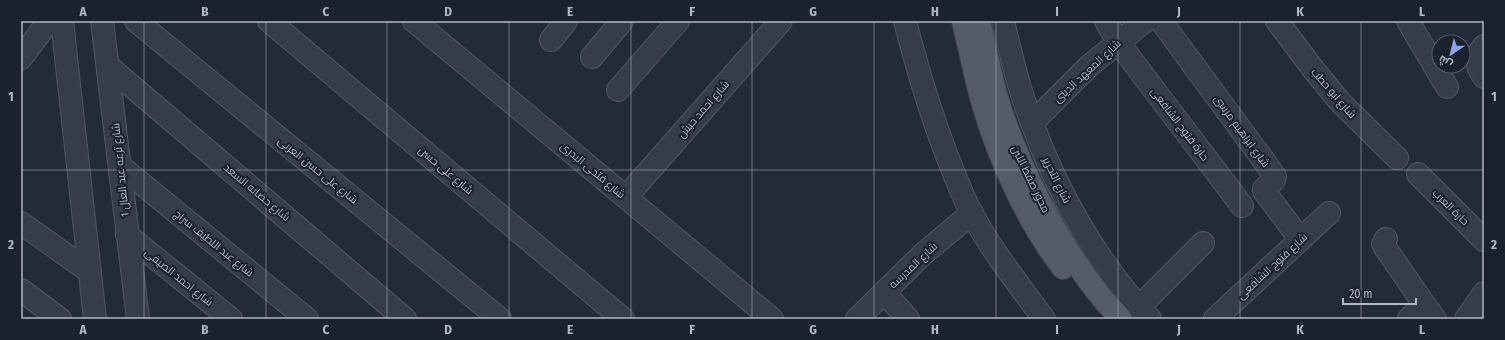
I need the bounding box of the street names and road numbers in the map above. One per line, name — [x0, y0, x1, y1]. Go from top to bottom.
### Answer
street label: شارع المعهد الدينى — [1051, 37, 1124, 107]
street label: شارع ابو حطب — [1308, 66, 1359, 122]
street label: شارع احمد حبش — [675, 78, 733, 141]
street label: حارة فتوح الشافعى — [1147, 85, 1211, 164]
street label: شارع ابراهيم مرسى — [1210, 93, 1272, 170]
street label: شارع ترعه عبد العال 1 — [109, 122, 133, 217]
street label: شارع على حسن العربى — [274, 134, 360, 207]
street label: شارع فتحى البدرى — [557, 139, 628, 202]
street label: محور صفط اللبن — [1009, 143, 1052, 215]
street label: شارع على حسن — [415, 144, 476, 198]
street label: شارع التحرير — [1038, 154, 1073, 206]
street label: شارع حضانه السعد — [220, 161, 293, 225]
street label: حارة العرب — [1430, 186, 1472, 228]
street label: شارع عبد اللطيف سراج — [171, 207, 256, 280]
street label: شارع فتوح الشافعى — [1235, 231, 1311, 303]
street label: شارع المدرسه — [886, 240, 941, 292]
street label: شارع احمد الصيفى — [141, 246, 216, 310]

